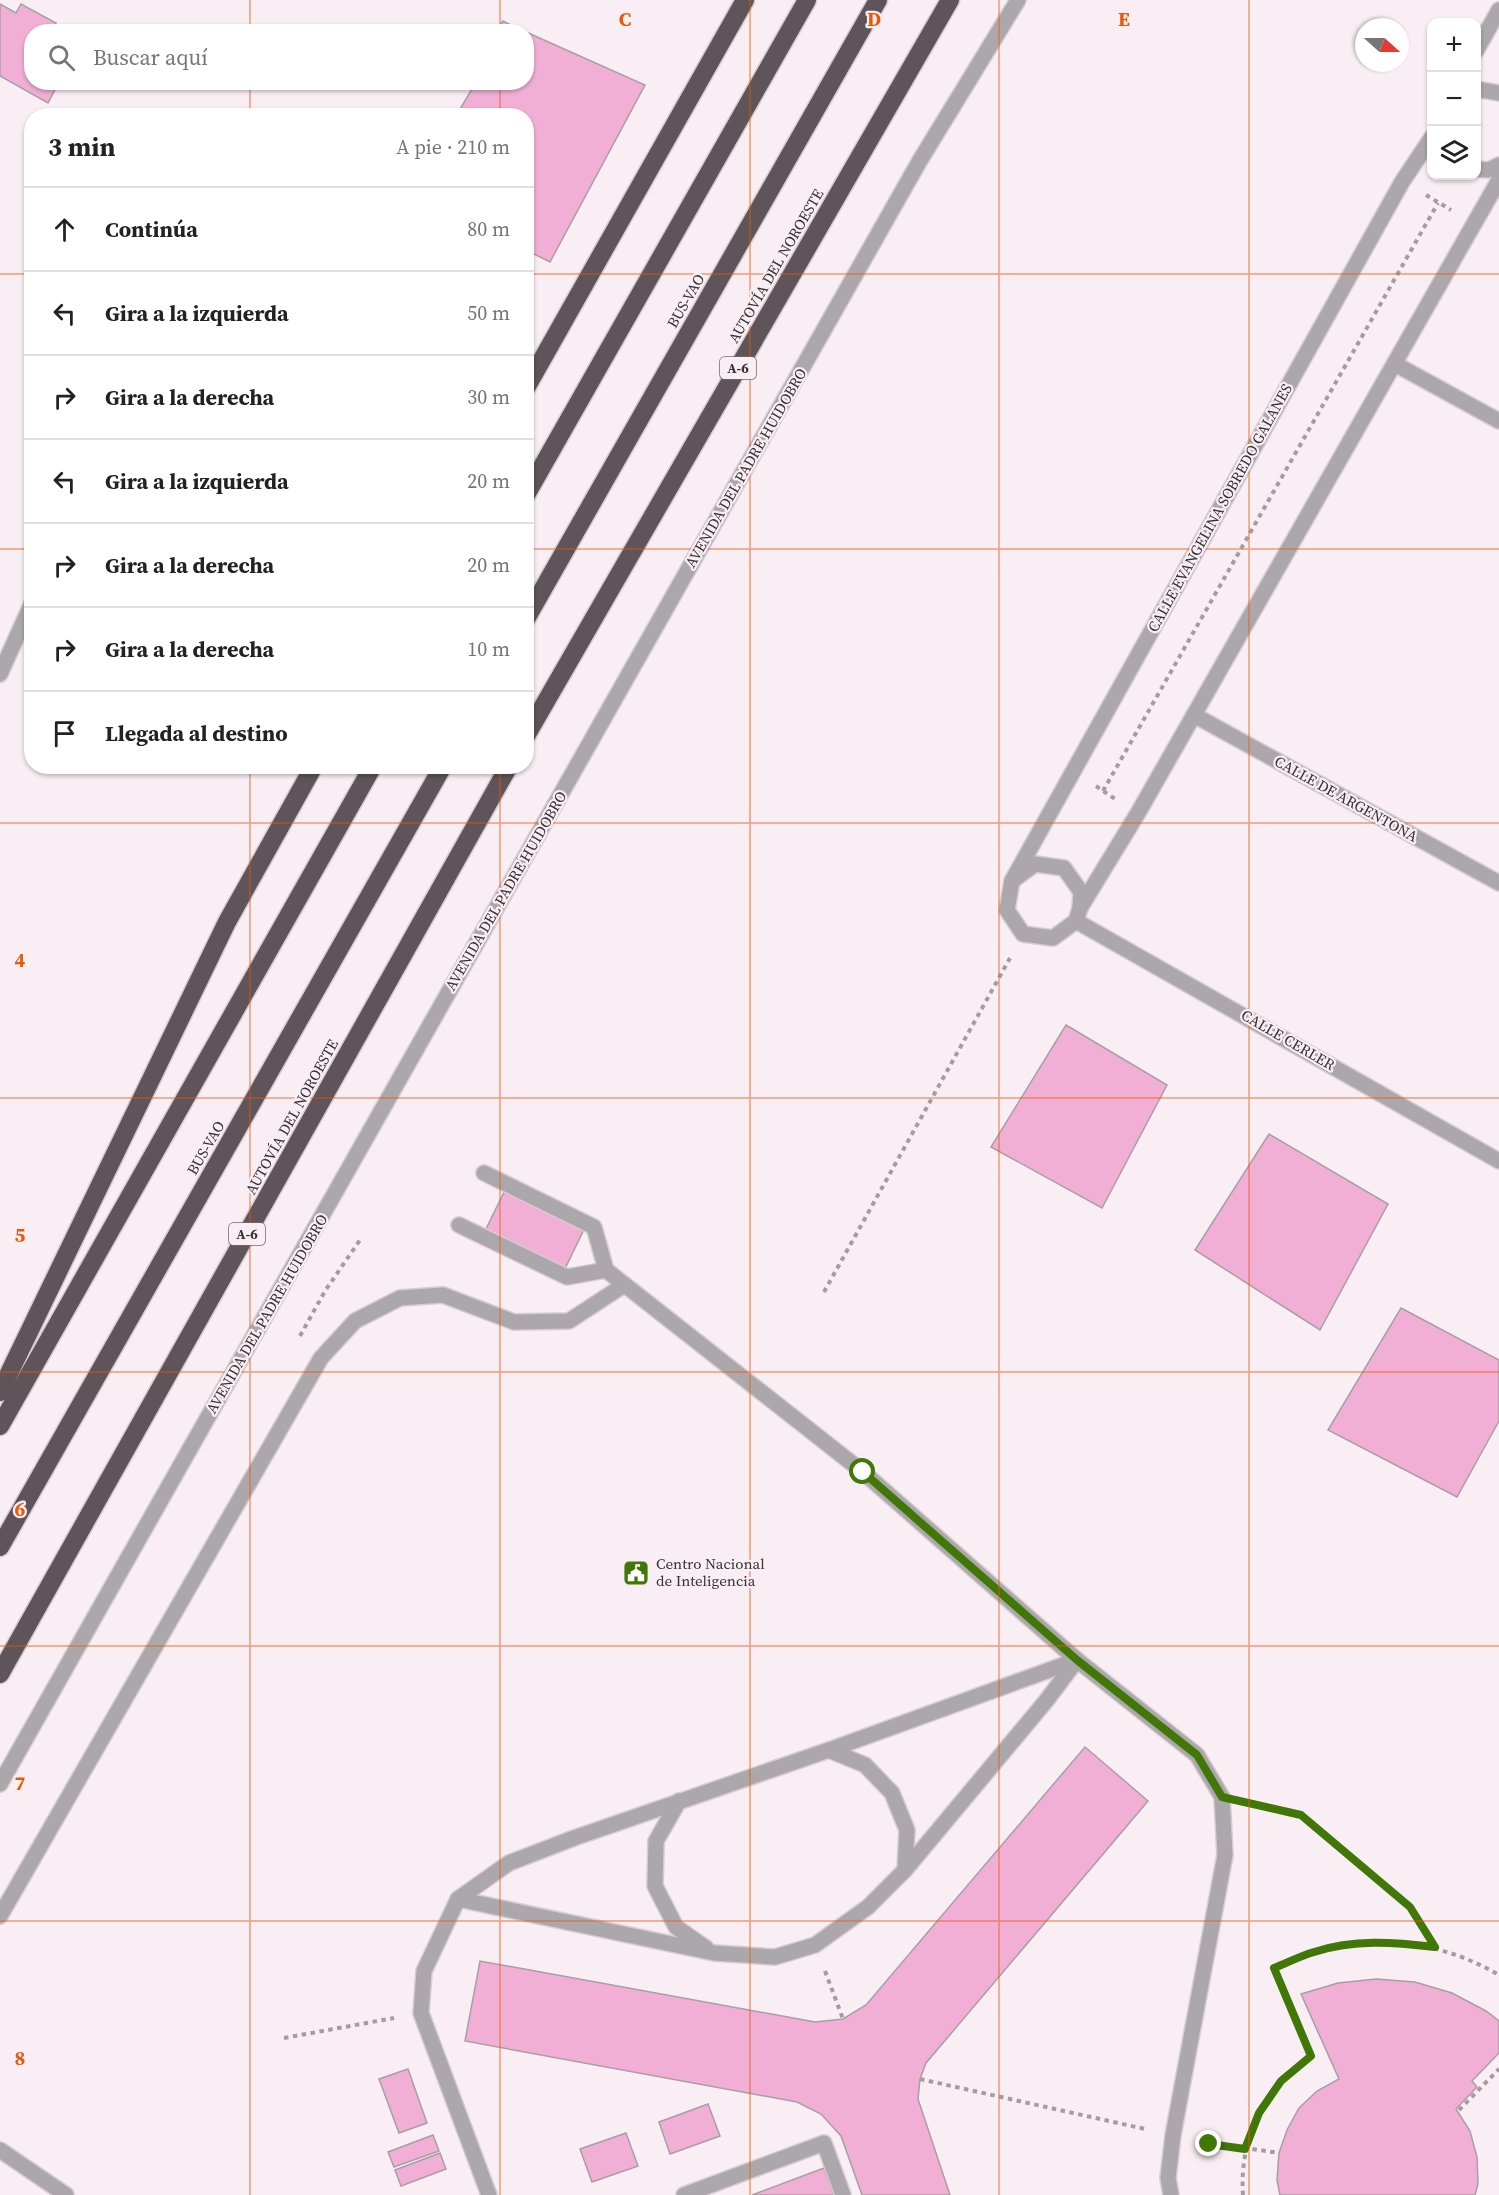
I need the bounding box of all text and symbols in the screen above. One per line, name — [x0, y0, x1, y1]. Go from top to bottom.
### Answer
text: C — [619, 5, 631, 33]
text: D — [867, 5, 881, 33]
text: E — [1118, 5, 1130, 33]
north arrow — [1355, 18, 1409, 72]
map controls — [1427, 18, 1481, 180]
button: + — [1427, 18, 1481, 72]
search box — [24, 24, 534, 90]
icon: search — [45, 41, 78, 74]
text: Buscar aquí — [93, 42, 208, 72]
button: − — [1427, 72, 1481, 126]
button: layers — [1427, 126, 1481, 180]
text: 3 min — [48, 129, 115, 165]
text: A pie · 210 m — [396, 133, 510, 161]
street label: AUTOVÍA DEL NOROESTE — [723, 185, 828, 347]
icon: ahead — [48, 213, 81, 246]
text: Continúa — [105, 214, 198, 244]
text: 80 m — [467, 215, 510, 243]
street label: BUS-VAO — [662, 270, 709, 332]
icon: left — [48, 297, 81, 330]
text: Gira a la izquierda — [105, 298, 289, 328]
text: 50 m — [467, 299, 510, 327]
road number: A-6 — [720, 357, 756, 379]
street label: AVENIDA DEL PADRE HUIDOBRO — [680, 364, 811, 571]
street label: CALLE EVANGELINA SOBREDO GALANES — [1142, 380, 1297, 636]
icon: right — [48, 381, 81, 414]
text: Gira a la derecha — [105, 382, 274, 412]
text: 30 m — [467, 383, 510, 411]
icon: left — [48, 465, 81, 498]
text: Gira a la izquierda — [105, 466, 289, 496]
text: 20 m — [467, 467, 510, 495]
icon: right — [48, 549, 81, 582]
text: Gira a la derecha — [105, 550, 274, 580]
text: 20 m — [467, 551, 510, 579]
icon: right — [48, 633, 81, 666]
text: Gira a la derecha — [105, 634, 274, 664]
text: 10 m — [467, 635, 510, 663]
icon: arrive — [48, 717, 81, 750]
text: Llegada al destino — [105, 718, 288, 748]
street label: CALLE DE ARGENTONA — [1271, 750, 1422, 847]
street label: AVENIDA DEL PADRE HUIDOBRO — [440, 787, 571, 994]
text: 4 — [15, 946, 26, 974]
street label: CALLE CERLER — [1238, 1004, 1339, 1075]
street label: AUTOVÍA DEL NOROESTE — [240, 1035, 343, 1198]
street label: BUS-VAO — [182, 1117, 229, 1179]
street label: AVENIDA DEL PADRE HUIDOBRO — [201, 1210, 332, 1417]
text: 5 — [15, 1221, 26, 1249]
road number: A-6 — [229, 1223, 265, 1245]
route start — [849, 1458, 875, 1484]
text: 6 — [15, 1495, 26, 1523]
place label: Centro Nacional de Inteligencia — [656, 1553, 765, 1591]
public building icon: Centro Nacional de Inteligencia — [621, 1558, 651, 1588]
text: 7 — [15, 1769, 26, 1797]
text: 8 — [15, 2044, 25, 2072]
route end — [1195, 2130, 1221, 2156]

